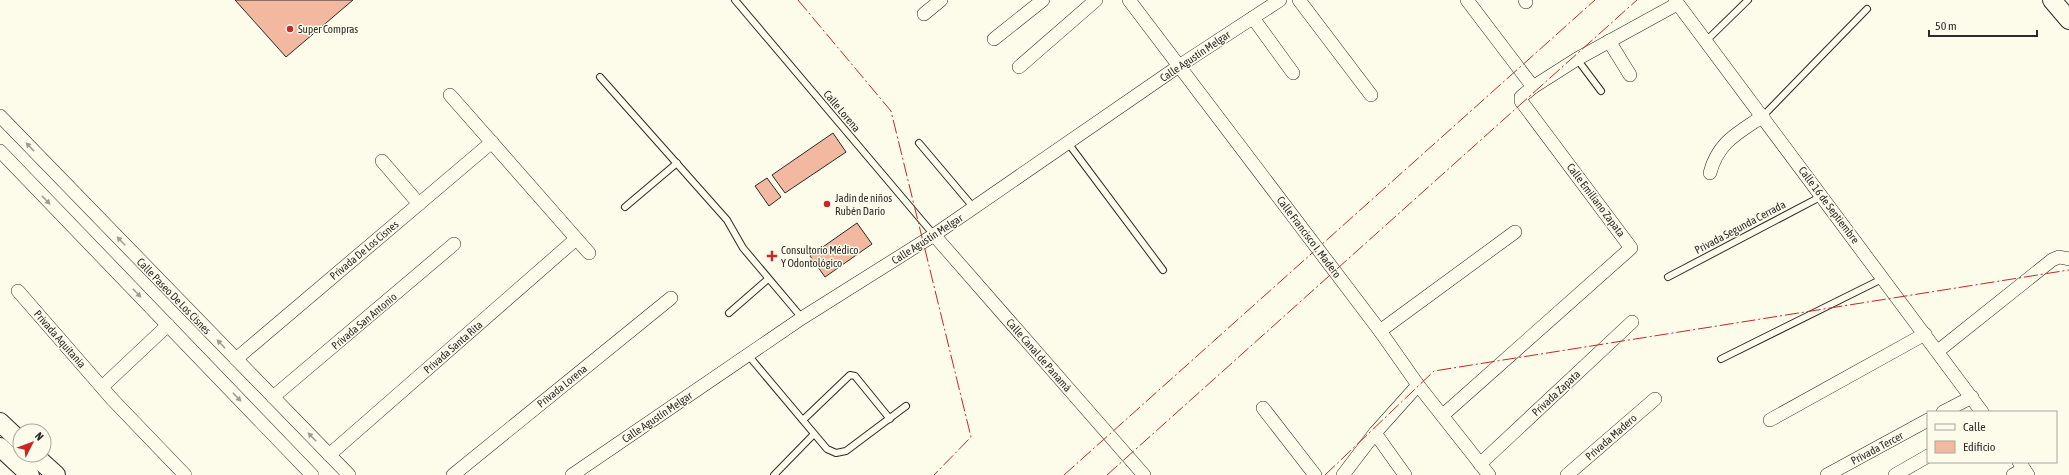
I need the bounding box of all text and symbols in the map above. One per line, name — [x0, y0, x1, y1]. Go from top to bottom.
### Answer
scale bar — [1929, 12, 2037, 38]
text: 50 m — [1935, 19, 1957, 33]
place label: Super Compras — [298, 23, 358, 35]
marker: Super Compras — [285, 24, 295, 34]
street label: Calle Agustín Melgar — [1158, 28, 1233, 84]
street label: Calle Lorena — [821, 88, 863, 134]
one-way arrow — [25, 142, 35, 152]
street label: Calle Emiliano Zapata — [1565, 161, 1627, 239]
street label: Calle 16 de Septiembre — [1796, 164, 1862, 246]
place label: Jadín de niños Rubén Dario — [835, 192, 892, 217]
street label: Calle Francisco I. Madero — [1275, 194, 1343, 280]
one-way arrow — [42, 195, 51, 205]
street label: Privada Segunda Cerrada — [1693, 198, 1787, 256]
marker: Jadín de niños Rubén Dario — [822, 199, 832, 209]
street label: Calle Agustín Melgar — [889, 211, 965, 266]
street label: Privada De Los Cisnes — [327, 218, 401, 282]
one-way arrow — [116, 236, 126, 246]
place label: Consultorio Médico Y Odontológico — [781, 244, 859, 269]
marker: Consultorio Médico Y Odontológico — [766, 250, 778, 262]
street label: Calle Paseo De Los Cisnes — [135, 255, 214, 337]
one-way arrow — [132, 288, 142, 298]
street label: Privada San Antonio — [329, 290, 399, 352]
street label: Privada Aquitania — [32, 308, 88, 370]
street label: Calle Canal de Panamá — [1004, 316, 1074, 394]
street label: Privada Santa Rita — [421, 318, 485, 376]
one-way arrow — [216, 339, 226, 349]
street label: Privada Lorena — [535, 362, 589, 410]
street label: Privada Zapata — [1530, 368, 1582, 418]
street label: Calle Agustín Melgar — [620, 389, 695, 445]
one-way arrow — [232, 392, 241, 402]
legend — [1927, 411, 2057, 463]
street label: Privada Madero — [1583, 412, 1639, 462]
text: Calle — [1963, 420, 1986, 434]
north arrow — [12, 423, 52, 463]
street label: Privada Tercer — [1849, 429, 1906, 467]
text: N — [33, 430, 46, 443]
one-way arrow — [307, 432, 317, 442]
text: Edificio — [1963, 440, 1996, 454]

